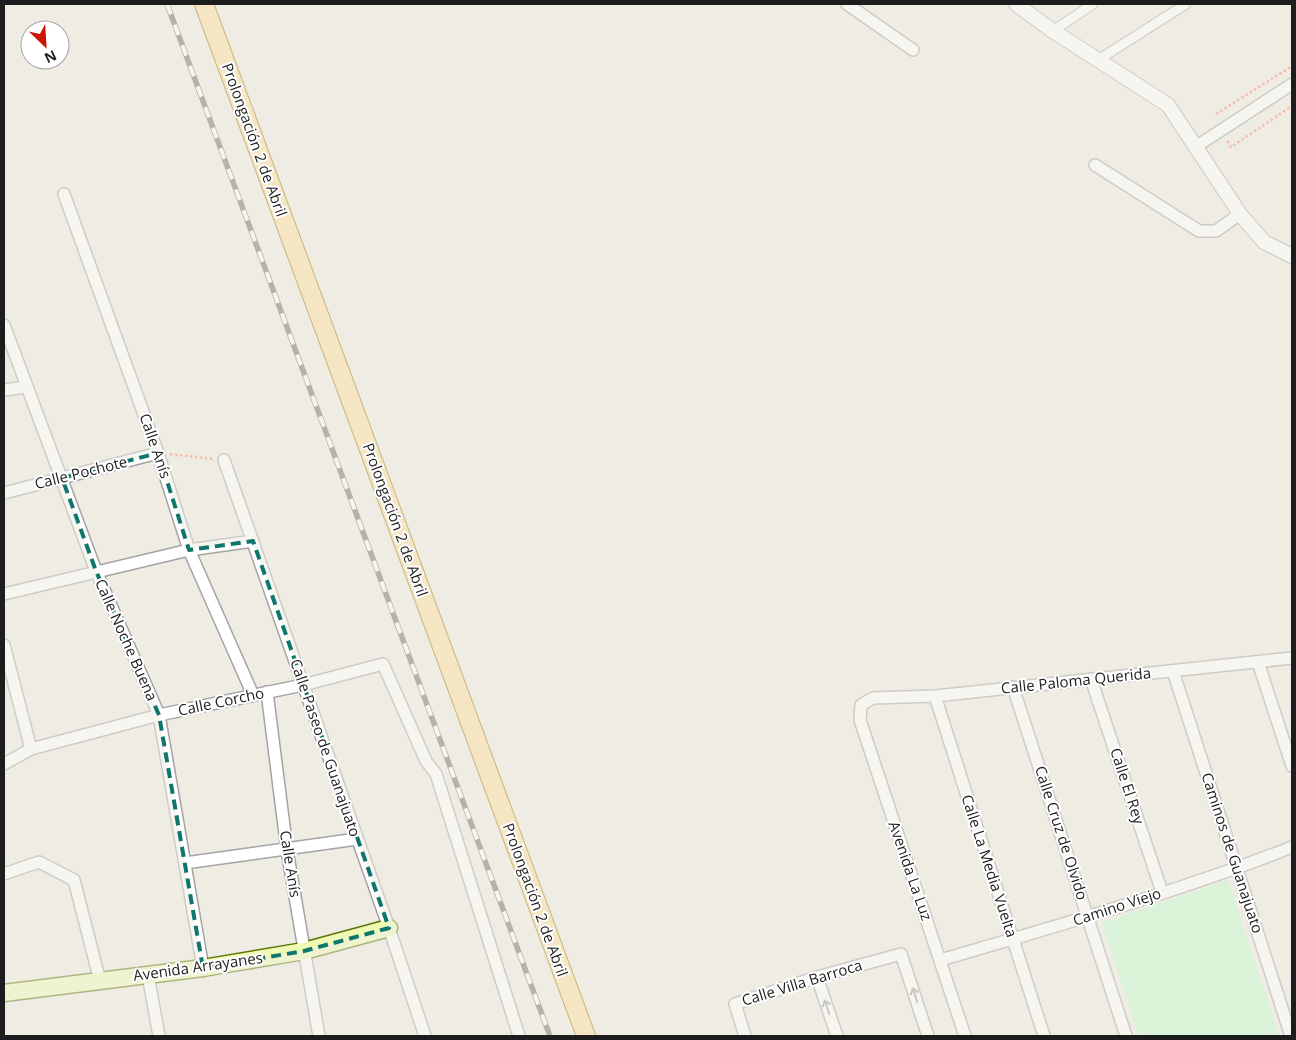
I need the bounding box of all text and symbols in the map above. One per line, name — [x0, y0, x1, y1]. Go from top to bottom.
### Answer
north arrow — [20, 20, 70, 70]
text: N — [42, 46, 60, 68]
street label: Prolongación 2 de Abril — [218, 60, 292, 219]
street label: Calle Anís — [136, 411, 176, 481]
street label: Prolongación 2 de Abril — [359, 440, 433, 599]
street label: Calle Pochote — [32, 451, 129, 493]
street label: Calle Noche Buena — [91, 575, 163, 704]
street label: Calle Paseo de Guanajuato — [286, 656, 366, 839]
street label: Calle Paloma Querida — [1000, 662, 1152, 698]
street label: Calle Corcho — [176, 682, 266, 720]
street label: Calle El Rey — [1106, 745, 1150, 827]
street label: Calle Cruz de Olvido — [1031, 763, 1093, 902]
street label: Caminos de Guanajuato — [1197, 770, 1268, 936]
street label: Calle La Media Vuelta — [957, 792, 1022, 940]
street label: Avenida La Luz — [885, 818, 937, 923]
street label: Prolongación 2 de Abril — [499, 820, 573, 979]
street label: Calle Anís — [276, 829, 306, 899]
street label: Camino Viejo — [1070, 882, 1163, 930]
street label: Avenida Arrayanes — [132, 947, 264, 985]
street label: Calle Villa Barroca — [739, 954, 864, 1010]
one-way arrow — [909, 987, 919, 1003]
one-way arrow — [822, 999, 831, 1015]

